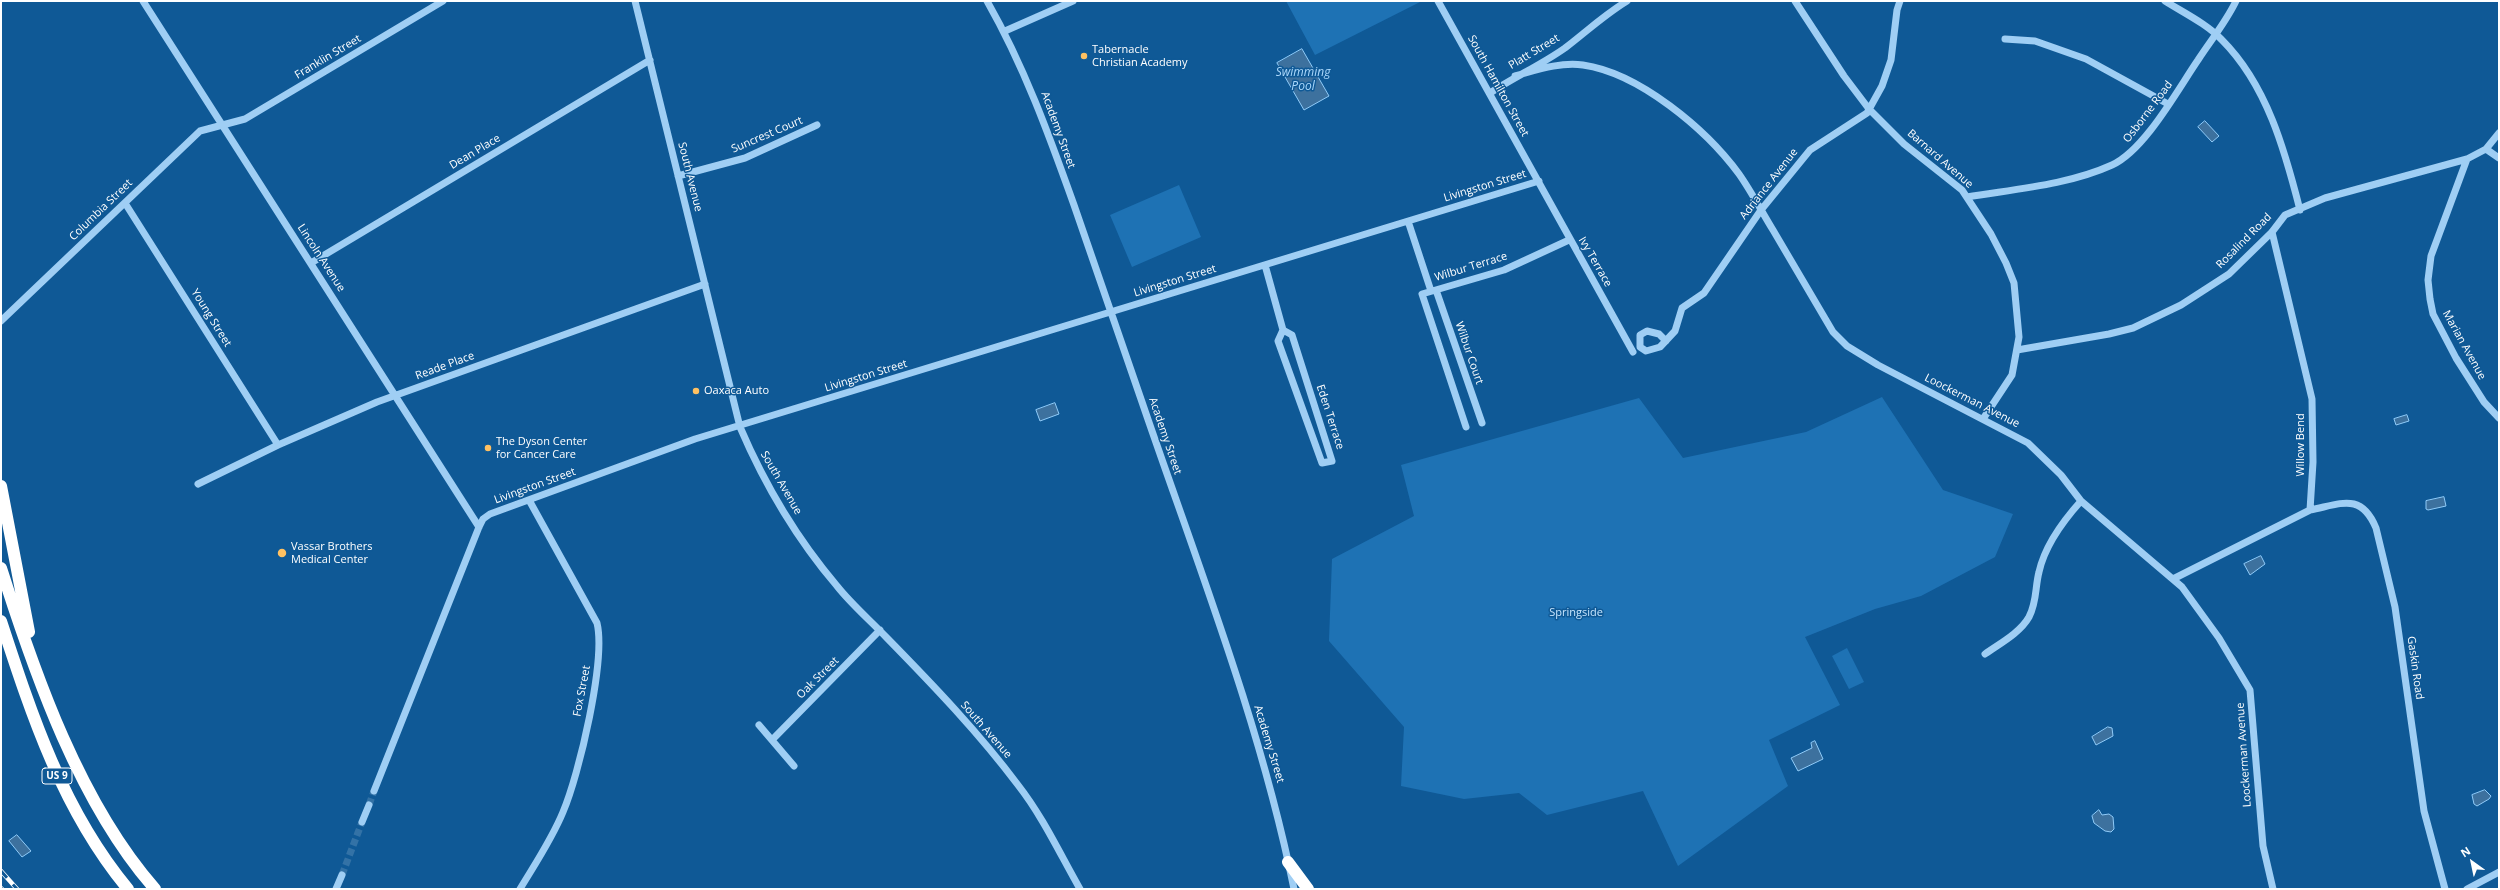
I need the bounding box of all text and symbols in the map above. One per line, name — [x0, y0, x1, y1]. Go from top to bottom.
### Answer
street label: Franklin Street — [293, 32, 363, 82]
street label: Platt Street — [1506, 32, 1562, 72]
street label: South Hamilton Street — [1465, 33, 1531, 139]
place label: Tabernacle Christian Academy — [1092, 43, 1188, 69]
marker: Tabernacle Christian Academy — [1079, 51, 1089, 61]
water label: Swimming Pool — [1276, 66, 1330, 94]
street label: Osborne Road — [2121, 79, 2175, 145]
street label: Academy Street — [1038, 90, 1078, 170]
street label: Suncrest Court — [729, 114, 805, 156]
street label: Barnard Avenue — [1904, 127, 1976, 191]
street label: Dean Place — [447, 132, 503, 172]
street label: South Avenue — [675, 141, 705, 213]
street label: Adriance Avenue — [1737, 146, 1801, 222]
street label: Livingston Street — [1442, 167, 1528, 205]
street label: Columbia Street — [67, 177, 135, 243]
street label: Rosalind Road — [2214, 211, 2274, 271]
street label: Lincoln Avenue — [294, 222, 348, 294]
street label: Ivy Terrace — [1575, 235, 1615, 289]
street label: Wilbur Terrace — [1433, 250, 1509, 284]
street label: Livingston Street — [1132, 262, 1218, 300]
street label: Young Street — [188, 287, 234, 349]
street label: Marian Avenue — [2439, 308, 2489, 382]
street label: Wilbur Court — [1452, 320, 1486, 386]
street label: Reade Place — [414, 349, 476, 383]
street label: Livingston Street — [823, 357, 909, 395]
street label: Loockerman Avenue — [1922, 371, 2022, 431]
street label: Eden Terrace — [1313, 383, 1347, 451]
place label: Oaxaca Auto — [704, 384, 769, 398]
marker: Oaxaca Auto — [691, 386, 701, 396]
street label: Academy Street — [1146, 396, 1184, 476]
street label: Willow Bend — [2294, 413, 2308, 477]
place label: The Dyson Center for Cancer Care — [496, 435, 587, 461]
marker: The Dyson Center for Cancer Care — [483, 443, 493, 453]
street label: South Avenue — [757, 449, 805, 517]
street label: Livingston Street — [493, 465, 577, 507]
place label: Vassar Brothers Medical Center — [291, 540, 372, 566]
marker: Vassar Brothers Medical Center — [276, 547, 288, 559]
park label: Springside — [1549, 606, 1603, 620]
street label: Gaskin Road — [2404, 636, 2426, 700]
street label: Oak Street — [794, 654, 842, 702]
street label: Fox Street — [571, 664, 593, 718]
street label: South Avenue — [958, 699, 1014, 761]
street label: Loockerman Avenue — [2234, 702, 2254, 808]
street label: Academy Street — [1251, 704, 1287, 784]
road number: US 9 — [42, 768, 72, 784]
north arrow — [2452, 842, 2492, 882]
text: N — [2457, 843, 2473, 860]

